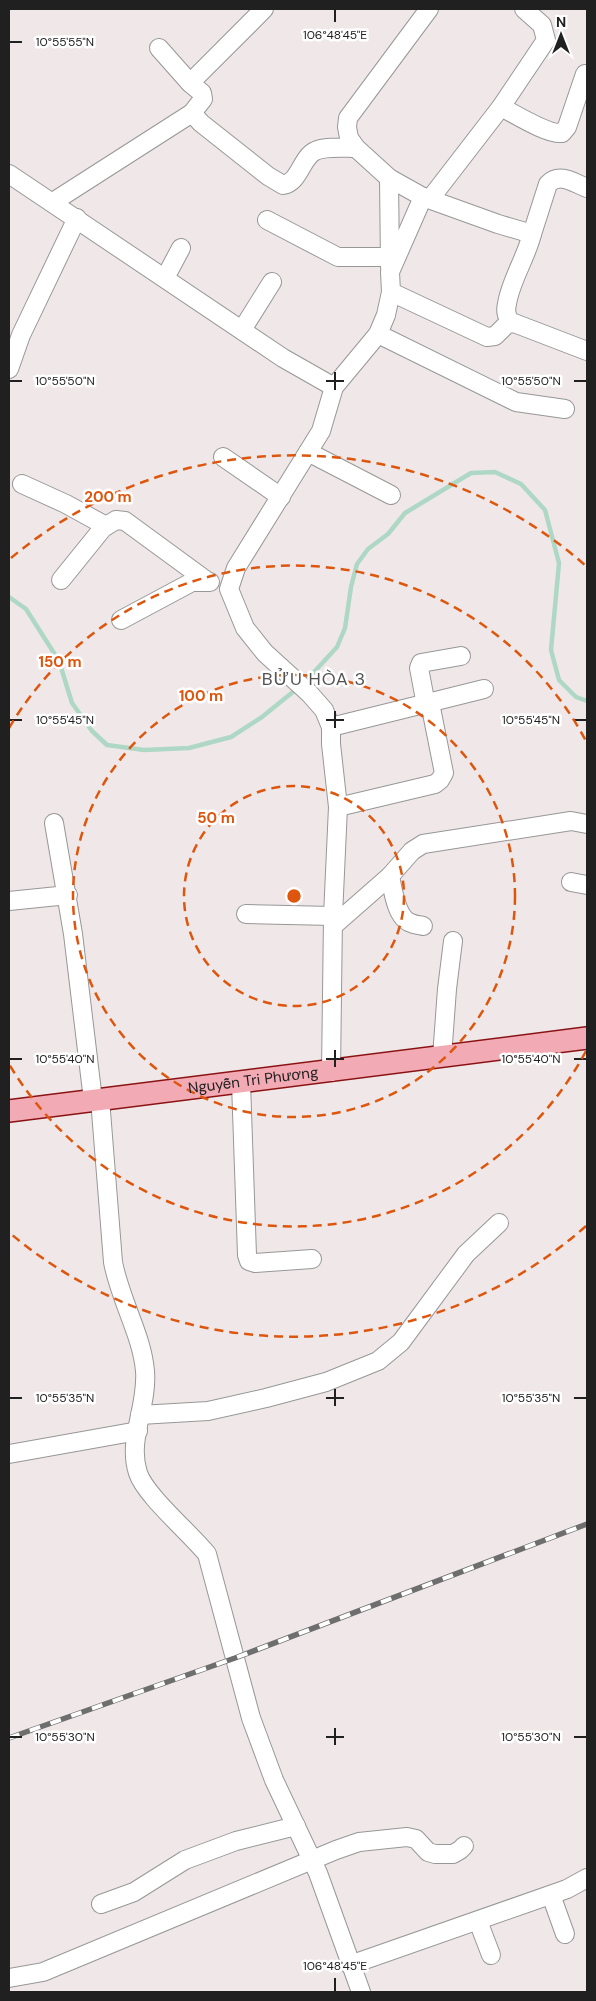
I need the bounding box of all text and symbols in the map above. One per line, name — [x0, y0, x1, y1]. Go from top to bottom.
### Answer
north arrow — [536, 10, 586, 60]
text: N — [556, 13, 566, 31]
text: 106°48'45"E — [303, 27, 367, 43]
text: 10°55'55"N — [36, 34, 94, 50]
text: 10°55'50"N — [35, 373, 95, 389]
text: 10°55'50"N — [501, 373, 561, 389]
text: 200 m — [84, 487, 132, 507]
text: 150 m — [39, 652, 82, 672]
district label: BỬU HÒA 3 — [262, 667, 366, 691]
text: 100 m — [179, 686, 223, 706]
text: 10°55'45"N — [36, 712, 94, 728]
text: 10°55'45"N — [502, 712, 560, 728]
text: 50 m — [197, 808, 235, 828]
centre of rings — [285, 887, 303, 905]
text: 10°55'40"N — [35, 1051, 95, 1067]
text: 10°55'40"N — [501, 1051, 561, 1067]
street label: Nguyễn Tri Phương — [187, 1062, 319, 1098]
text: 10°55'35"N — [36, 1390, 94, 1406]
text: 10°55'35"N — [502, 1390, 560, 1406]
text: 10°55'30"N — [35, 1729, 95, 1745]
text: 10°55'30"N — [501, 1729, 561, 1745]
text: 106°48'45"E — [303, 1958, 367, 1974]

